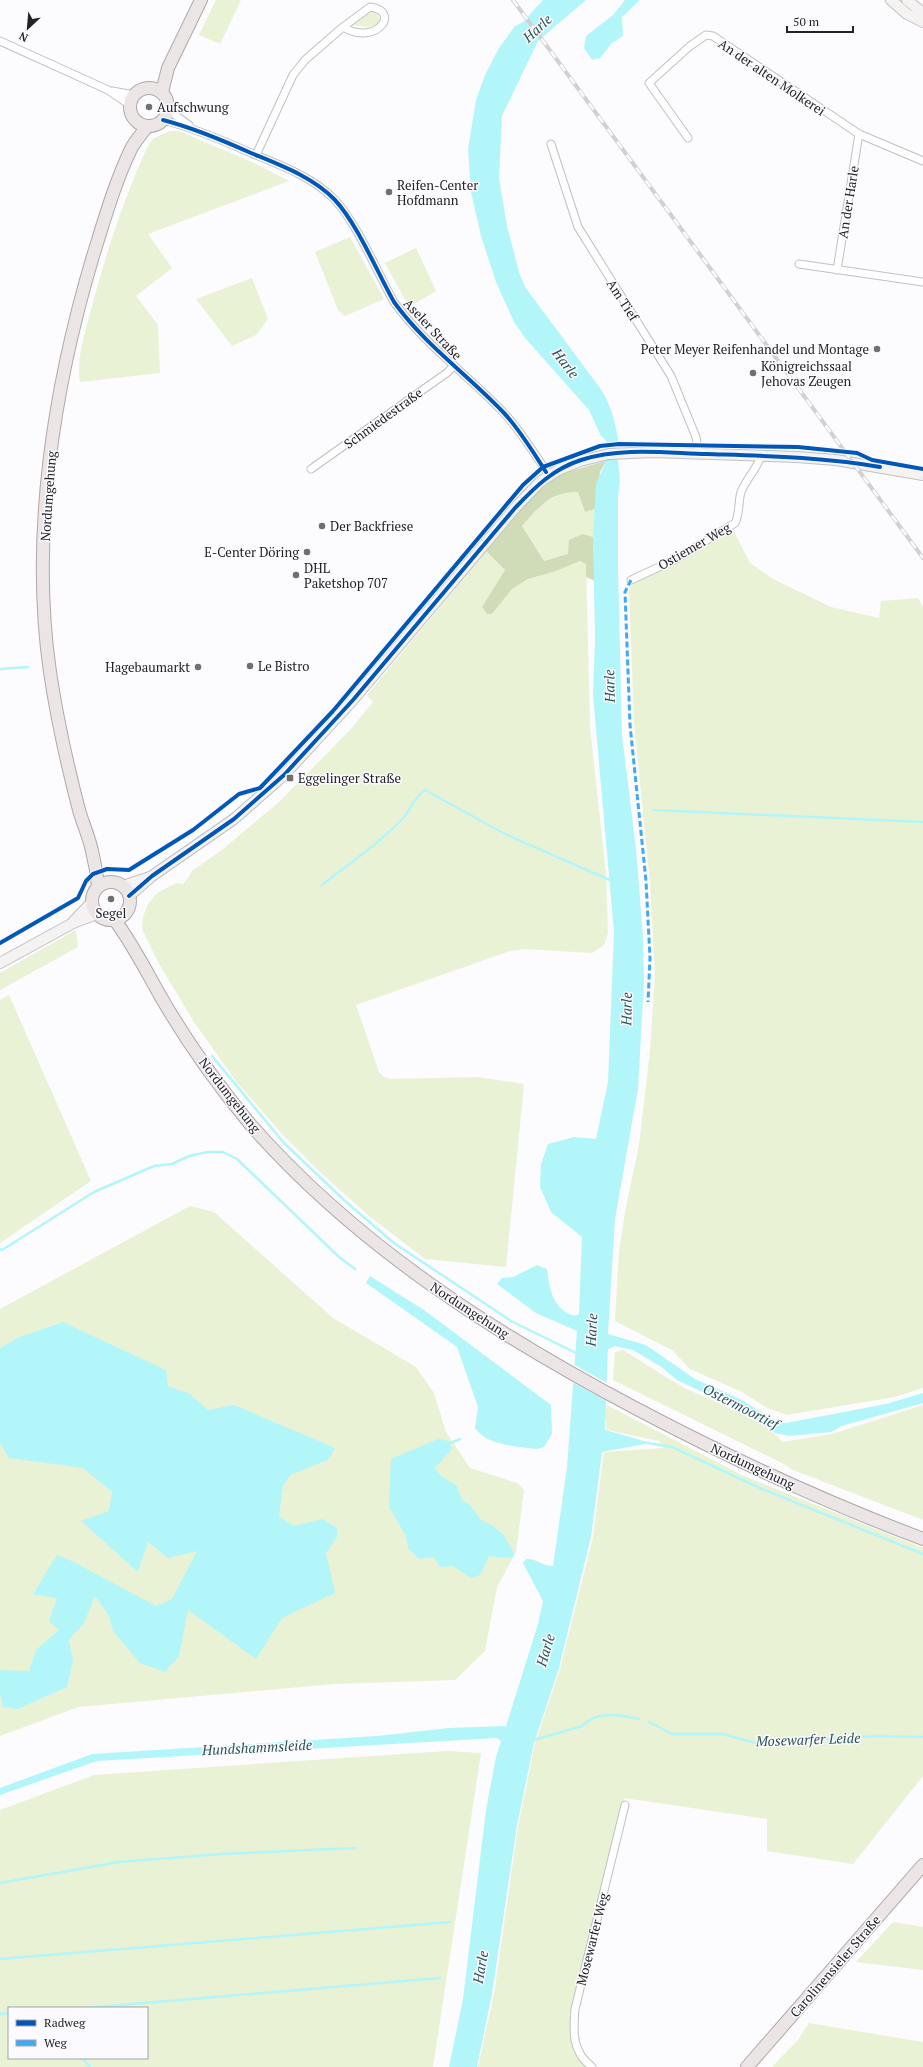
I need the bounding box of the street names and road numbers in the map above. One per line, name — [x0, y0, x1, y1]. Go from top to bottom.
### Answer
street label: An der alten Molkerei — [715, 35, 829, 120]
street label: An der Harle — [833, 164, 863, 240]
street label: Am Tief — [603, 276, 644, 326]
street label: Aseler Straße — [400, 294, 466, 364]
street label: Schmiedestraße — [340, 383, 426, 453]
street label: Nordumgehung — [36, 450, 60, 542]
street label: Ostiemer Weg — [654, 518, 734, 574]
street label: Nordumgehung — [195, 1054, 265, 1136]
street label: Nordumgehung — [427, 1278, 513, 1342]
street label: Nordumgehung — [708, 1439, 798, 1493]
street label: Mosewarfer Weg — [572, 1890, 612, 1987]
street label: Carolinensieler Straße — [786, 1911, 884, 2021]

